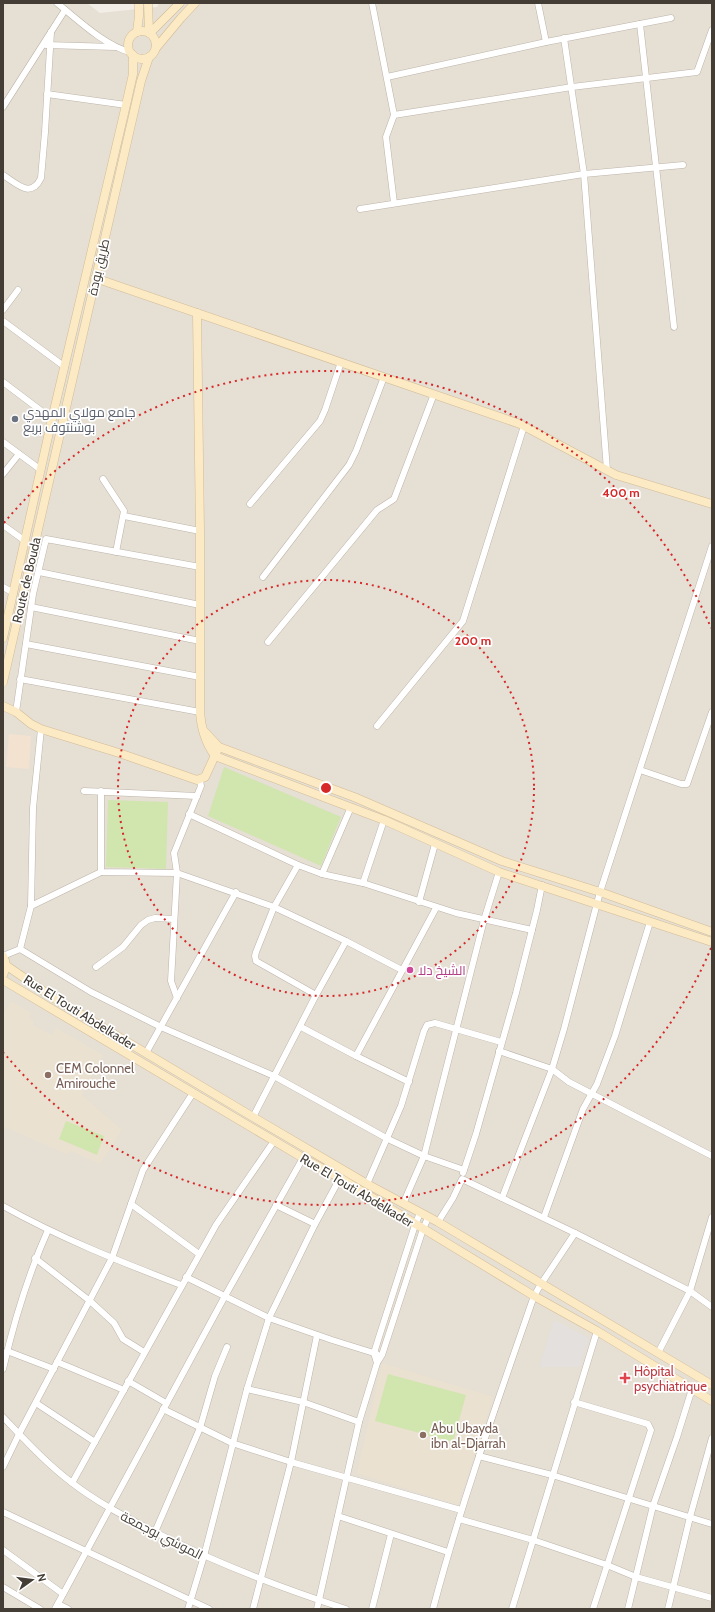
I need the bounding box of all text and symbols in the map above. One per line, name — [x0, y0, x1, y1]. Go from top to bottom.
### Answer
street label: طريق بودة — [84, 237, 112, 297]
place label: جامع مولاي المهدي بوشنتوف بربع — [23, 404, 135, 436]
marker: جامع مولاي المهدي بوشنتوف بربع — [10, 414, 20, 424]
text: 400 m — [602, 485, 640, 500]
street label: Route de Bouda — [8, 535, 44, 624]
text: 200 m — [455, 633, 491, 648]
centre of rings — [319, 781, 333, 795]
place label: الشيخ دلا — [418, 962, 466, 979]
marker: الشيخ دلا — [405, 965, 415, 975]
street label: Rue El Touti Abdelkader — [21, 971, 140, 1054]
place label: CEM Colonnel Amirouche — [56, 1060, 134, 1091]
marker: CEM Colonnel Amirouche — [43, 1070, 53, 1080]
street label: Rue El Touti Abdelkader — [297, 1150, 417, 1231]
place label: Hôpital psychiatrique — [634, 1363, 707, 1394]
marker: Hôpital psychiatrique — [619, 1372, 631, 1384]
place label: Abu Ubayda ibn al-Djarrah — [431, 1420, 506, 1452]
marker: Abu Ubayda ibn al-Djarrah — [418, 1430, 428, 1440]
street label: الموشي بوجمعة — [117, 1507, 206, 1565]
north arrow — [12, 1560, 52, 1600]
text: N — [34, 1572, 49, 1583]

